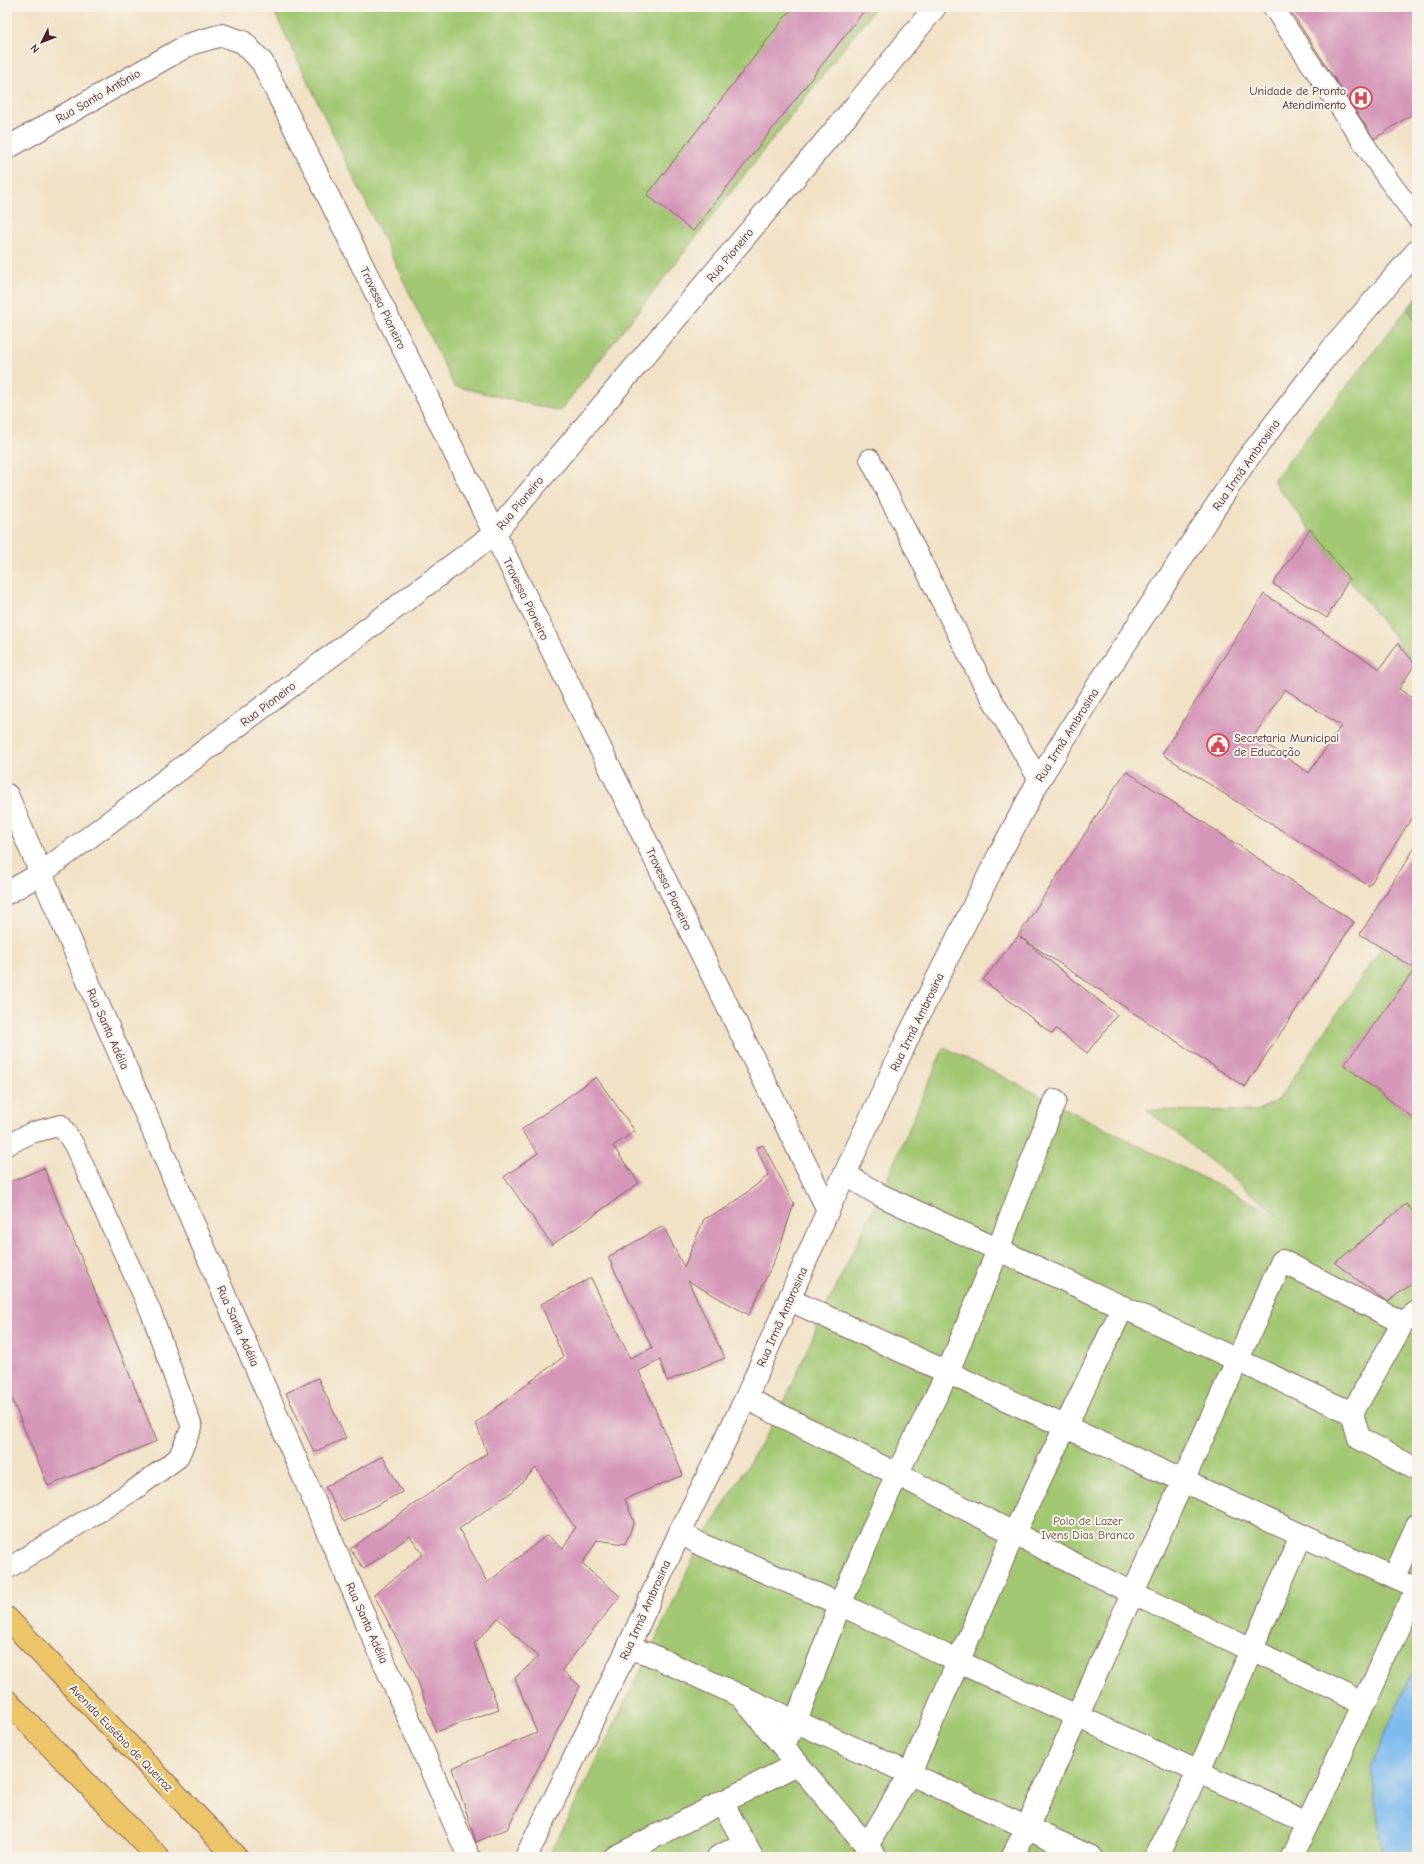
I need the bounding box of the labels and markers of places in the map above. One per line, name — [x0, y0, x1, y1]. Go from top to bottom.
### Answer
place label: Unidade de Pronto Atendimento — [1249, 84, 1346, 112]
hospital icon: Unidade de Pronto Atendimento — [1348, 85, 1374, 111]
place label: Secretaria Municipal de Educação — [1234, 731, 1339, 759]
public building icon: Secretaria Municipal de Educação — [1205, 732, 1231, 758]

